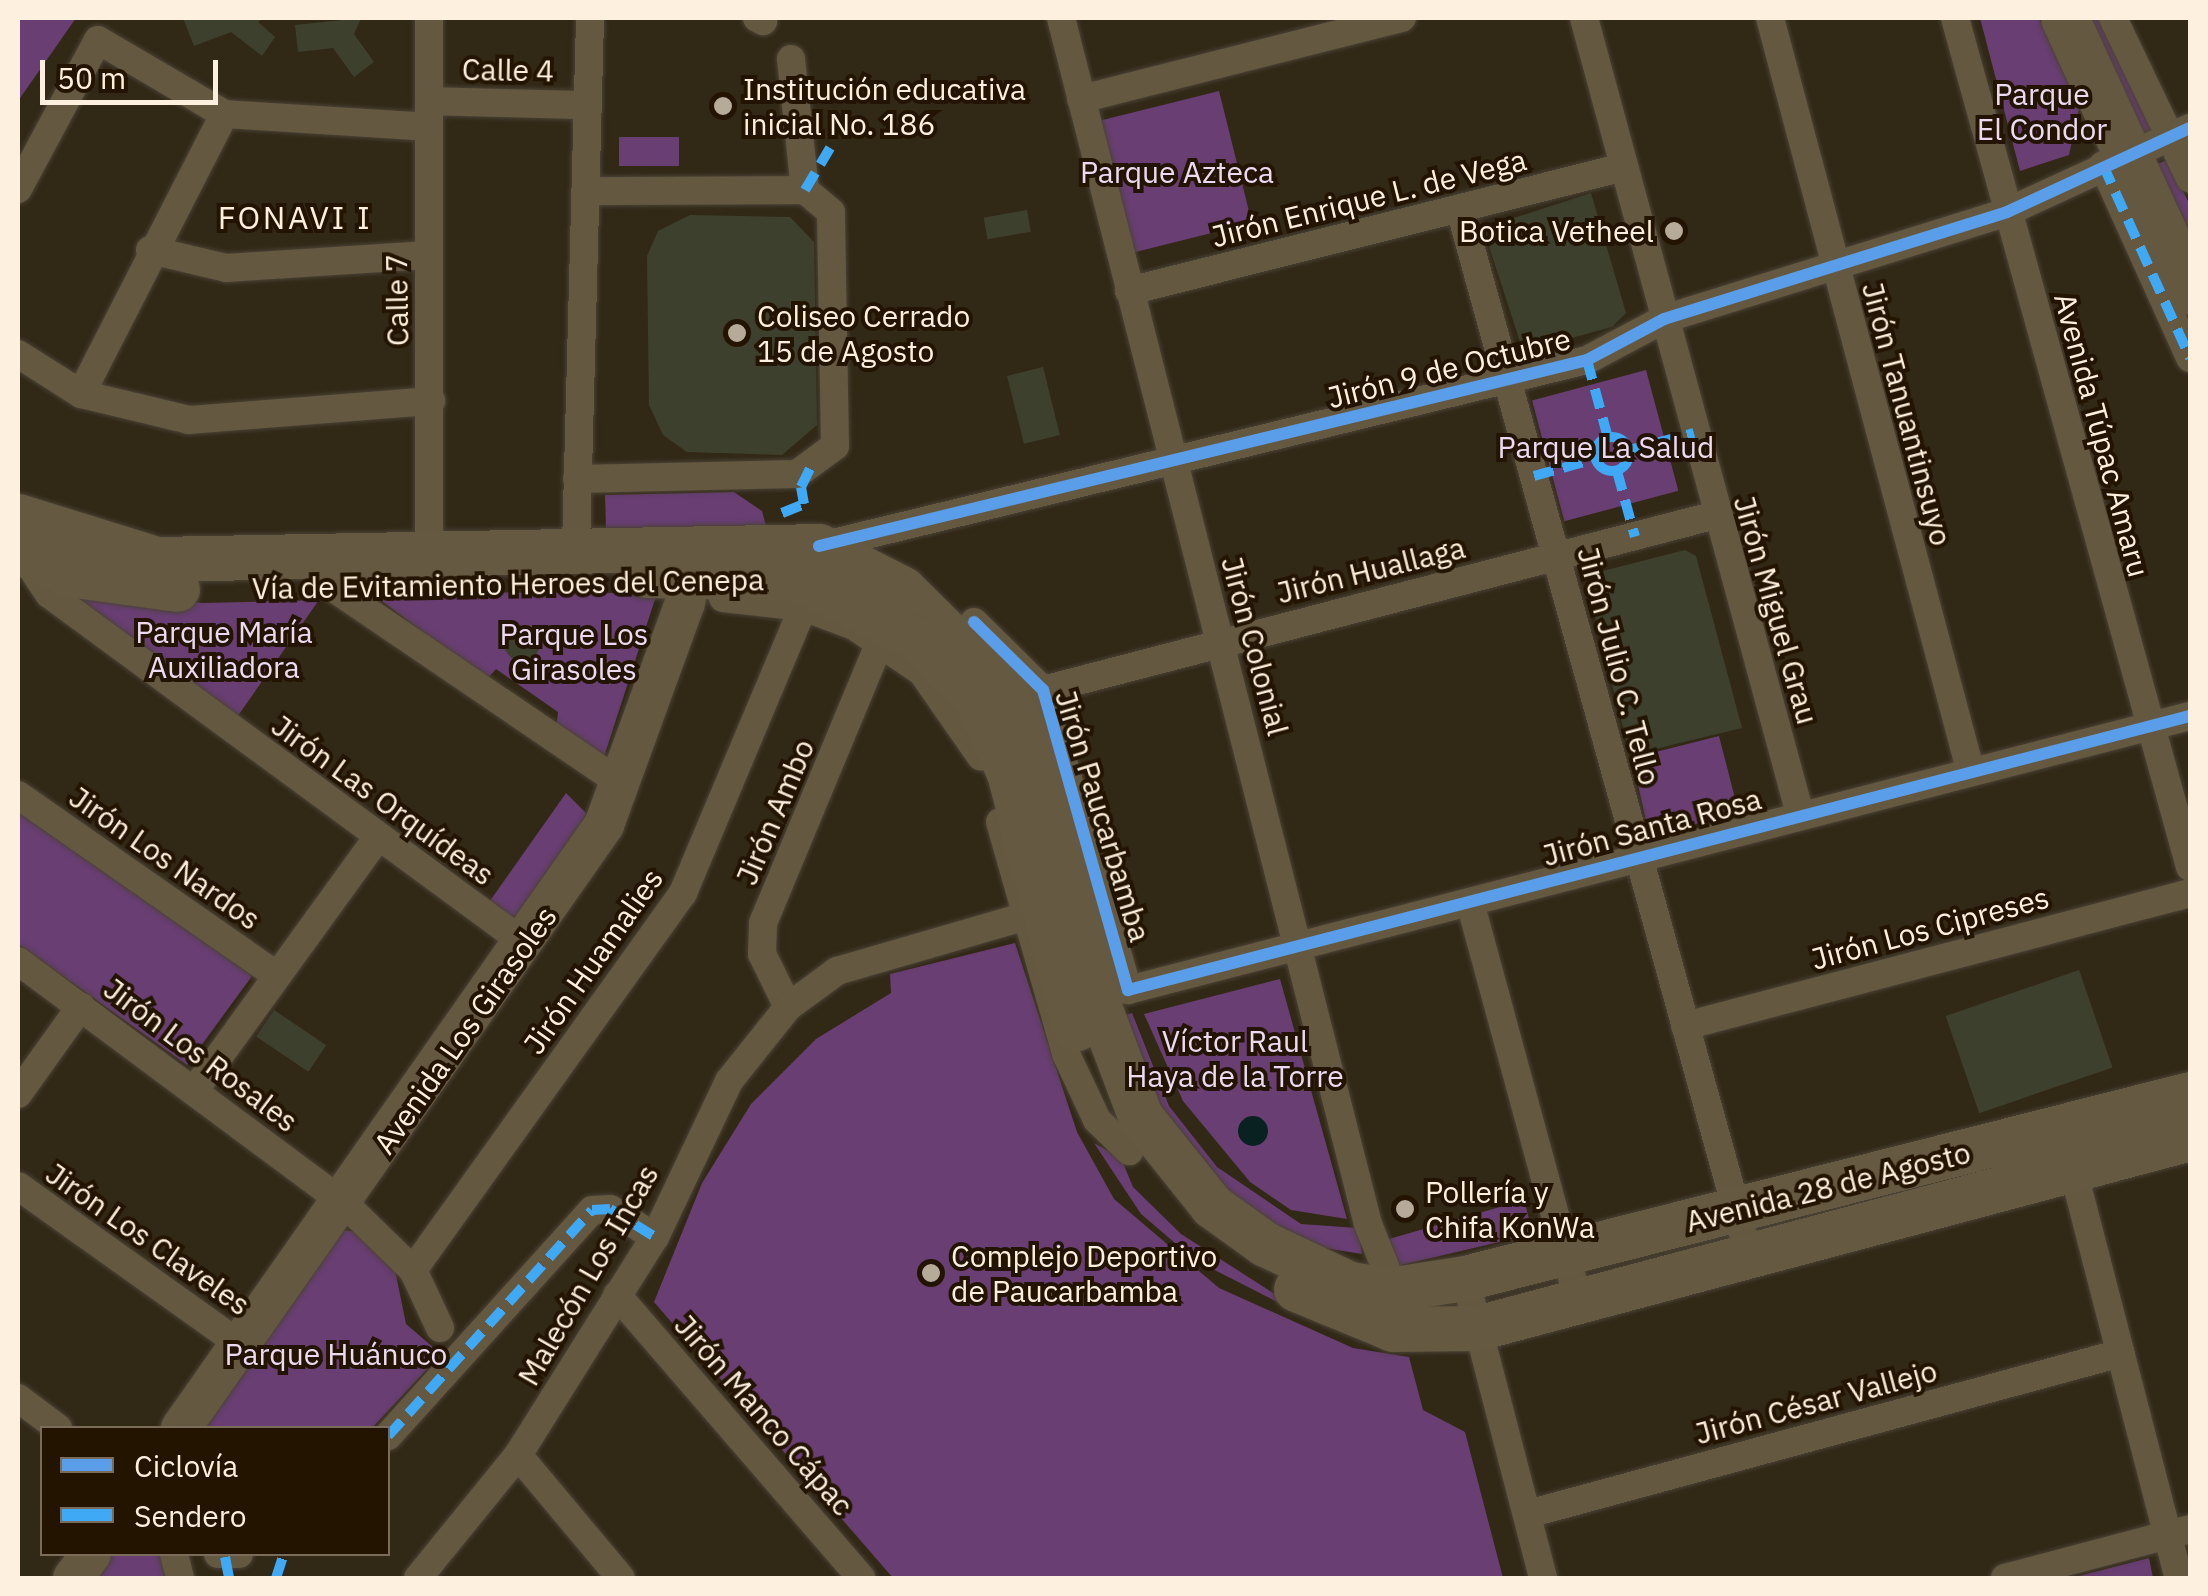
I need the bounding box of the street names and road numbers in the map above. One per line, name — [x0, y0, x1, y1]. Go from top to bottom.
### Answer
street label: Calle 4 — [462, 51, 554, 89]
street label: Jirón Enrique L. de Vega — [1208, 141, 1530, 255]
street label: Calle 7 — [378, 254, 416, 346]
street label: Jirón Tanuantinsuyo — [1855, 278, 1959, 550]
street label: Avenida Túpac Amaru — [2047, 289, 2157, 581]
street label: Jirón 9 de Octubre — [1324, 320, 1574, 416]
street label: Jirón Miguel Grau — [1726, 492, 1826, 728]
street label: Jirón Huallaga — [1273, 529, 1469, 611]
street label: Jirón Julio C. Tello — [1570, 543, 1668, 789]
street label: Jirón Colonial — [1214, 553, 1296, 739]
street label: Vía de Evitamiento Heroes del Cenepa — [252, 562, 764, 606]
street label: Jirón Paucarbamba — [1048, 686, 1158, 946]
street label: Jirón Las Orquídeas — [265, 707, 501, 893]
street label: Jirón Ambo — [728, 734, 822, 890]
street label: Jirón Los Nardos — [63, 779, 267, 937]
street label: Jirón Santa Rosa — [1539, 781, 1765, 873]
street label: Jirón Huamalies — [516, 861, 670, 1061]
street label: Jirón Los Cipreses — [1807, 879, 2053, 977]
street label: Avenida Los Girasoles — [366, 899, 564, 1161]
street label: Jirón Los Rosales — [97, 970, 305, 1140]
street label: Avenida 28 de Agosto — [1682, 1134, 1974, 1240]
street label: Jirón Los Claveles — [39, 1155, 257, 1323]
street label: Malecón Los Incas — [510, 1158, 666, 1392]
street label: Jirón Manco Cápac — [667, 1307, 861, 1523]
street label: Jirón César Vallejo — [1691, 1352, 1941, 1452]

